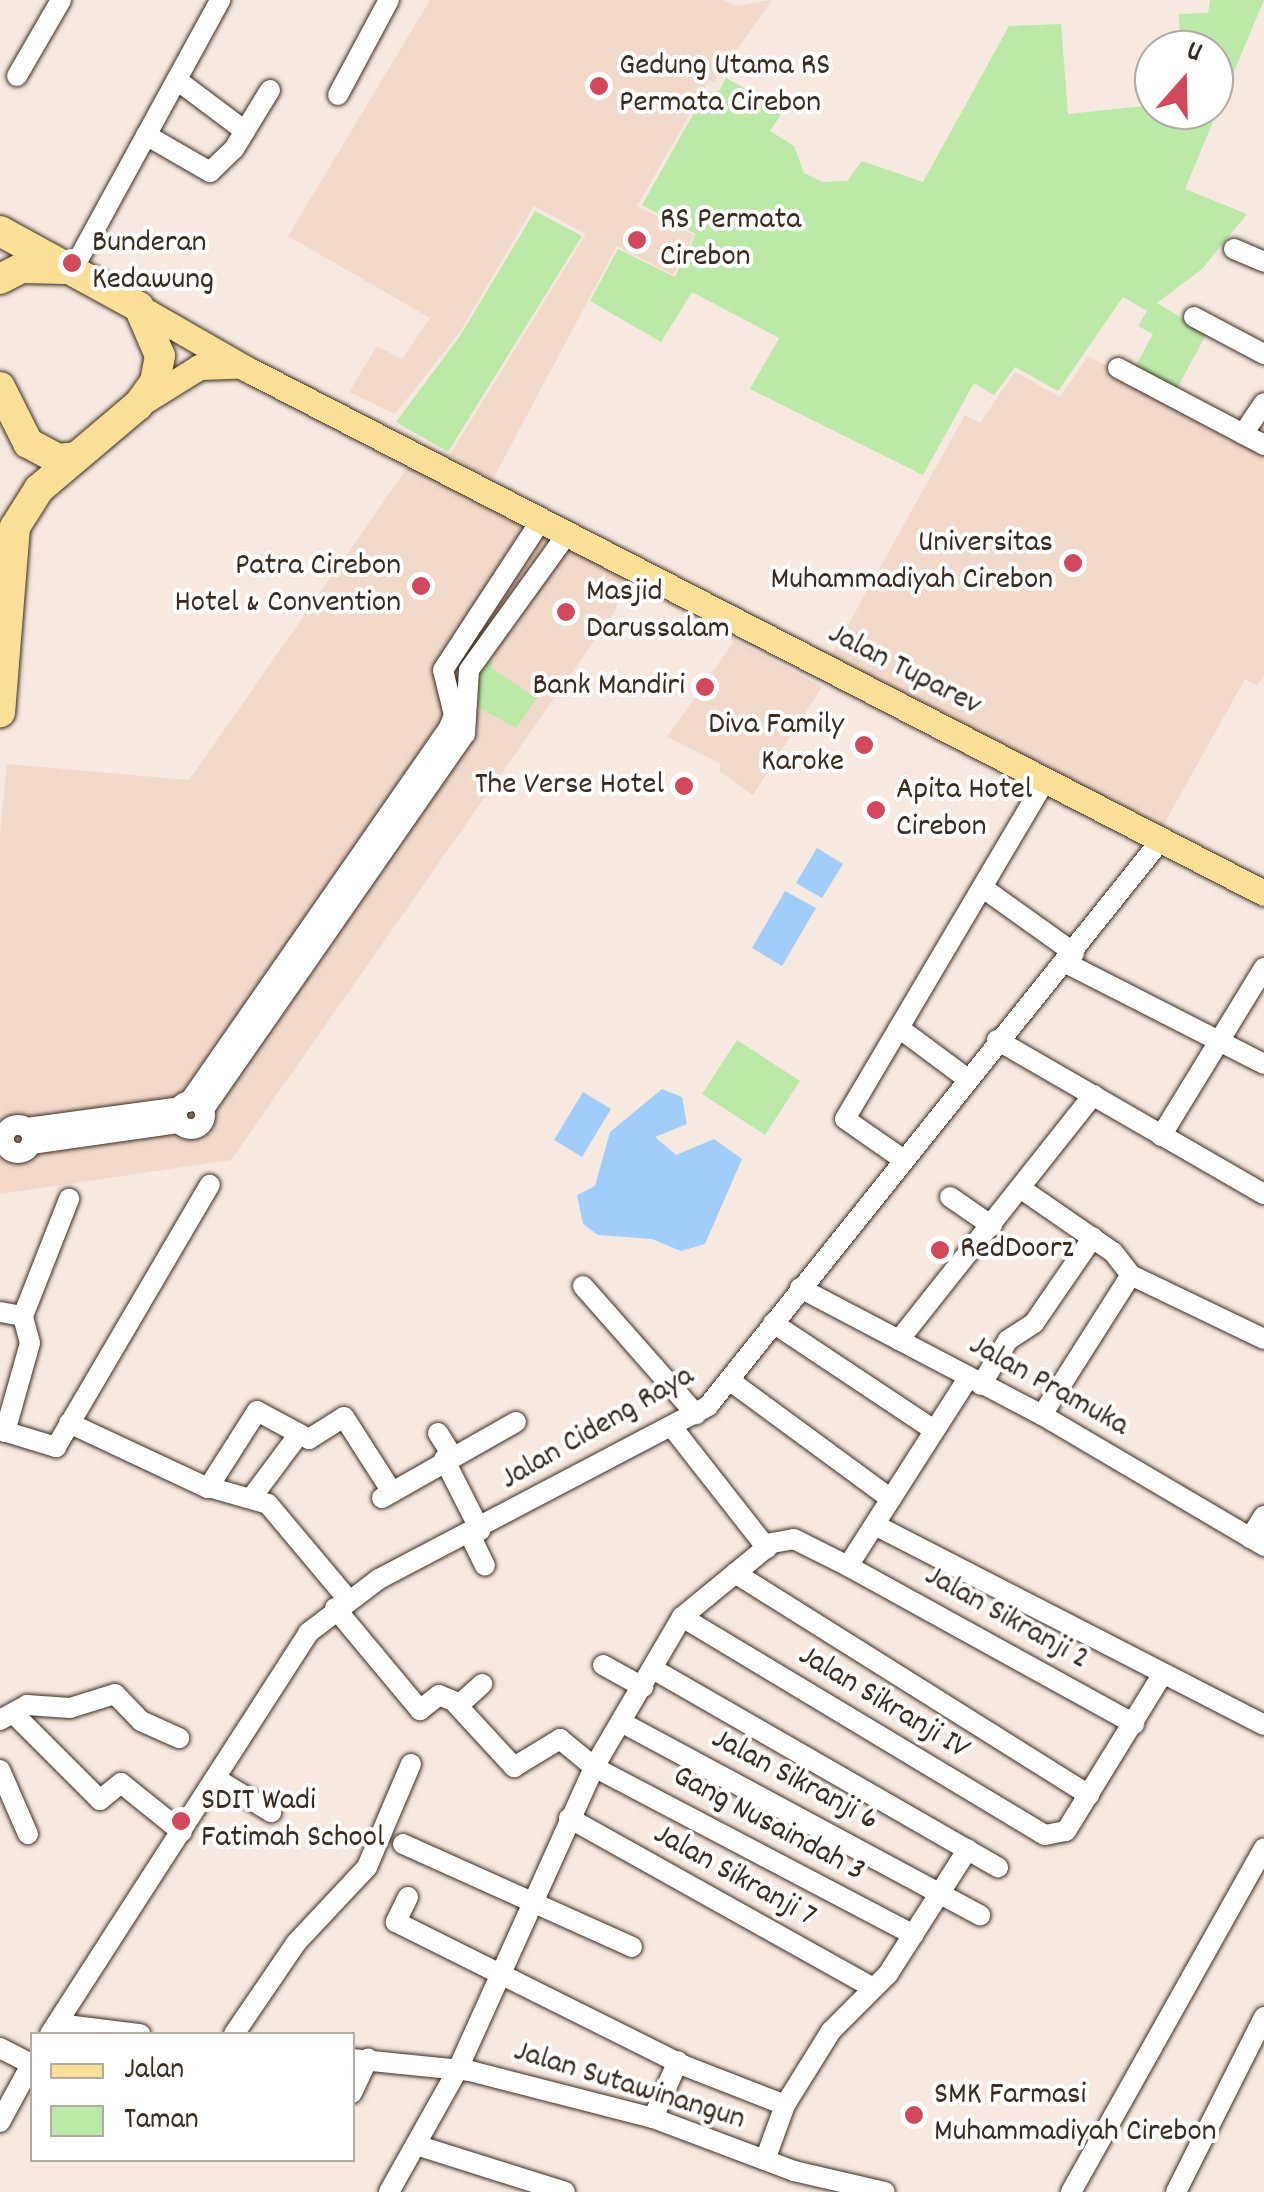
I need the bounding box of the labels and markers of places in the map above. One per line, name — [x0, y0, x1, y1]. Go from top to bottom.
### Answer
place label: Gedung Utama RS Permata Cirebon — [619, 49, 830, 124]
marker: Gedung Utama RS Permata Cirebon — [588, 75, 610, 97]
place label: RS Permata Cirebon — [660, 203, 801, 278]
place label: Bunderan Kedawung — [92, 226, 214, 301]
marker: RS Permata Cirebon — [624, 227, 650, 253]
marker: Bunderan Kedawung — [61, 252, 83, 274]
place label: Universitas Muhammadiyah Cirebon — [771, 526, 1053, 601]
place label: Patra Cirebon Hotel & Convention — [174, 549, 401, 624]
marker: Universitas Muhammadiyah Cirebon — [1062, 552, 1084, 574]
marker: Patra Cirebon Hotel & Convention — [410, 575, 432, 597]
place label: Masjid Darussalam — [586, 575, 730, 650]
marker: Masjid Darussalam — [555, 601, 577, 623]
place label: Bank Mandiri — [532, 668, 685, 706]
marker: Bank Mandiri — [694, 676, 716, 698]
place label: Diva Family Karoke — [708, 708, 844, 783]
marker: Diva Family Karoke — [853, 734, 875, 756]
place label: The Verse Hotel — [475, 767, 664, 805]
place label: Apita Hotel Cirebon — [896, 773, 1032, 848]
marker: The Verse Hotel — [673, 775, 695, 797]
marker: Apita Hotel Cirebon — [865, 799, 887, 821]
place label: RedDoorz — [960, 1231, 1074, 1269]
marker: RedDoorz — [929, 1239, 951, 1261]
place label: SDIT Wadi Fatimah School — [201, 1784, 385, 1859]
marker: SDIT Wadi Fatimah School — [170, 1810, 192, 1832]
place label: SMK Farmasi Muhammadiyah Cirebon — [934, 2078, 1216, 2153]
marker: SMK Farmasi Muhammadiyah Cirebon — [903, 2104, 925, 2126]

